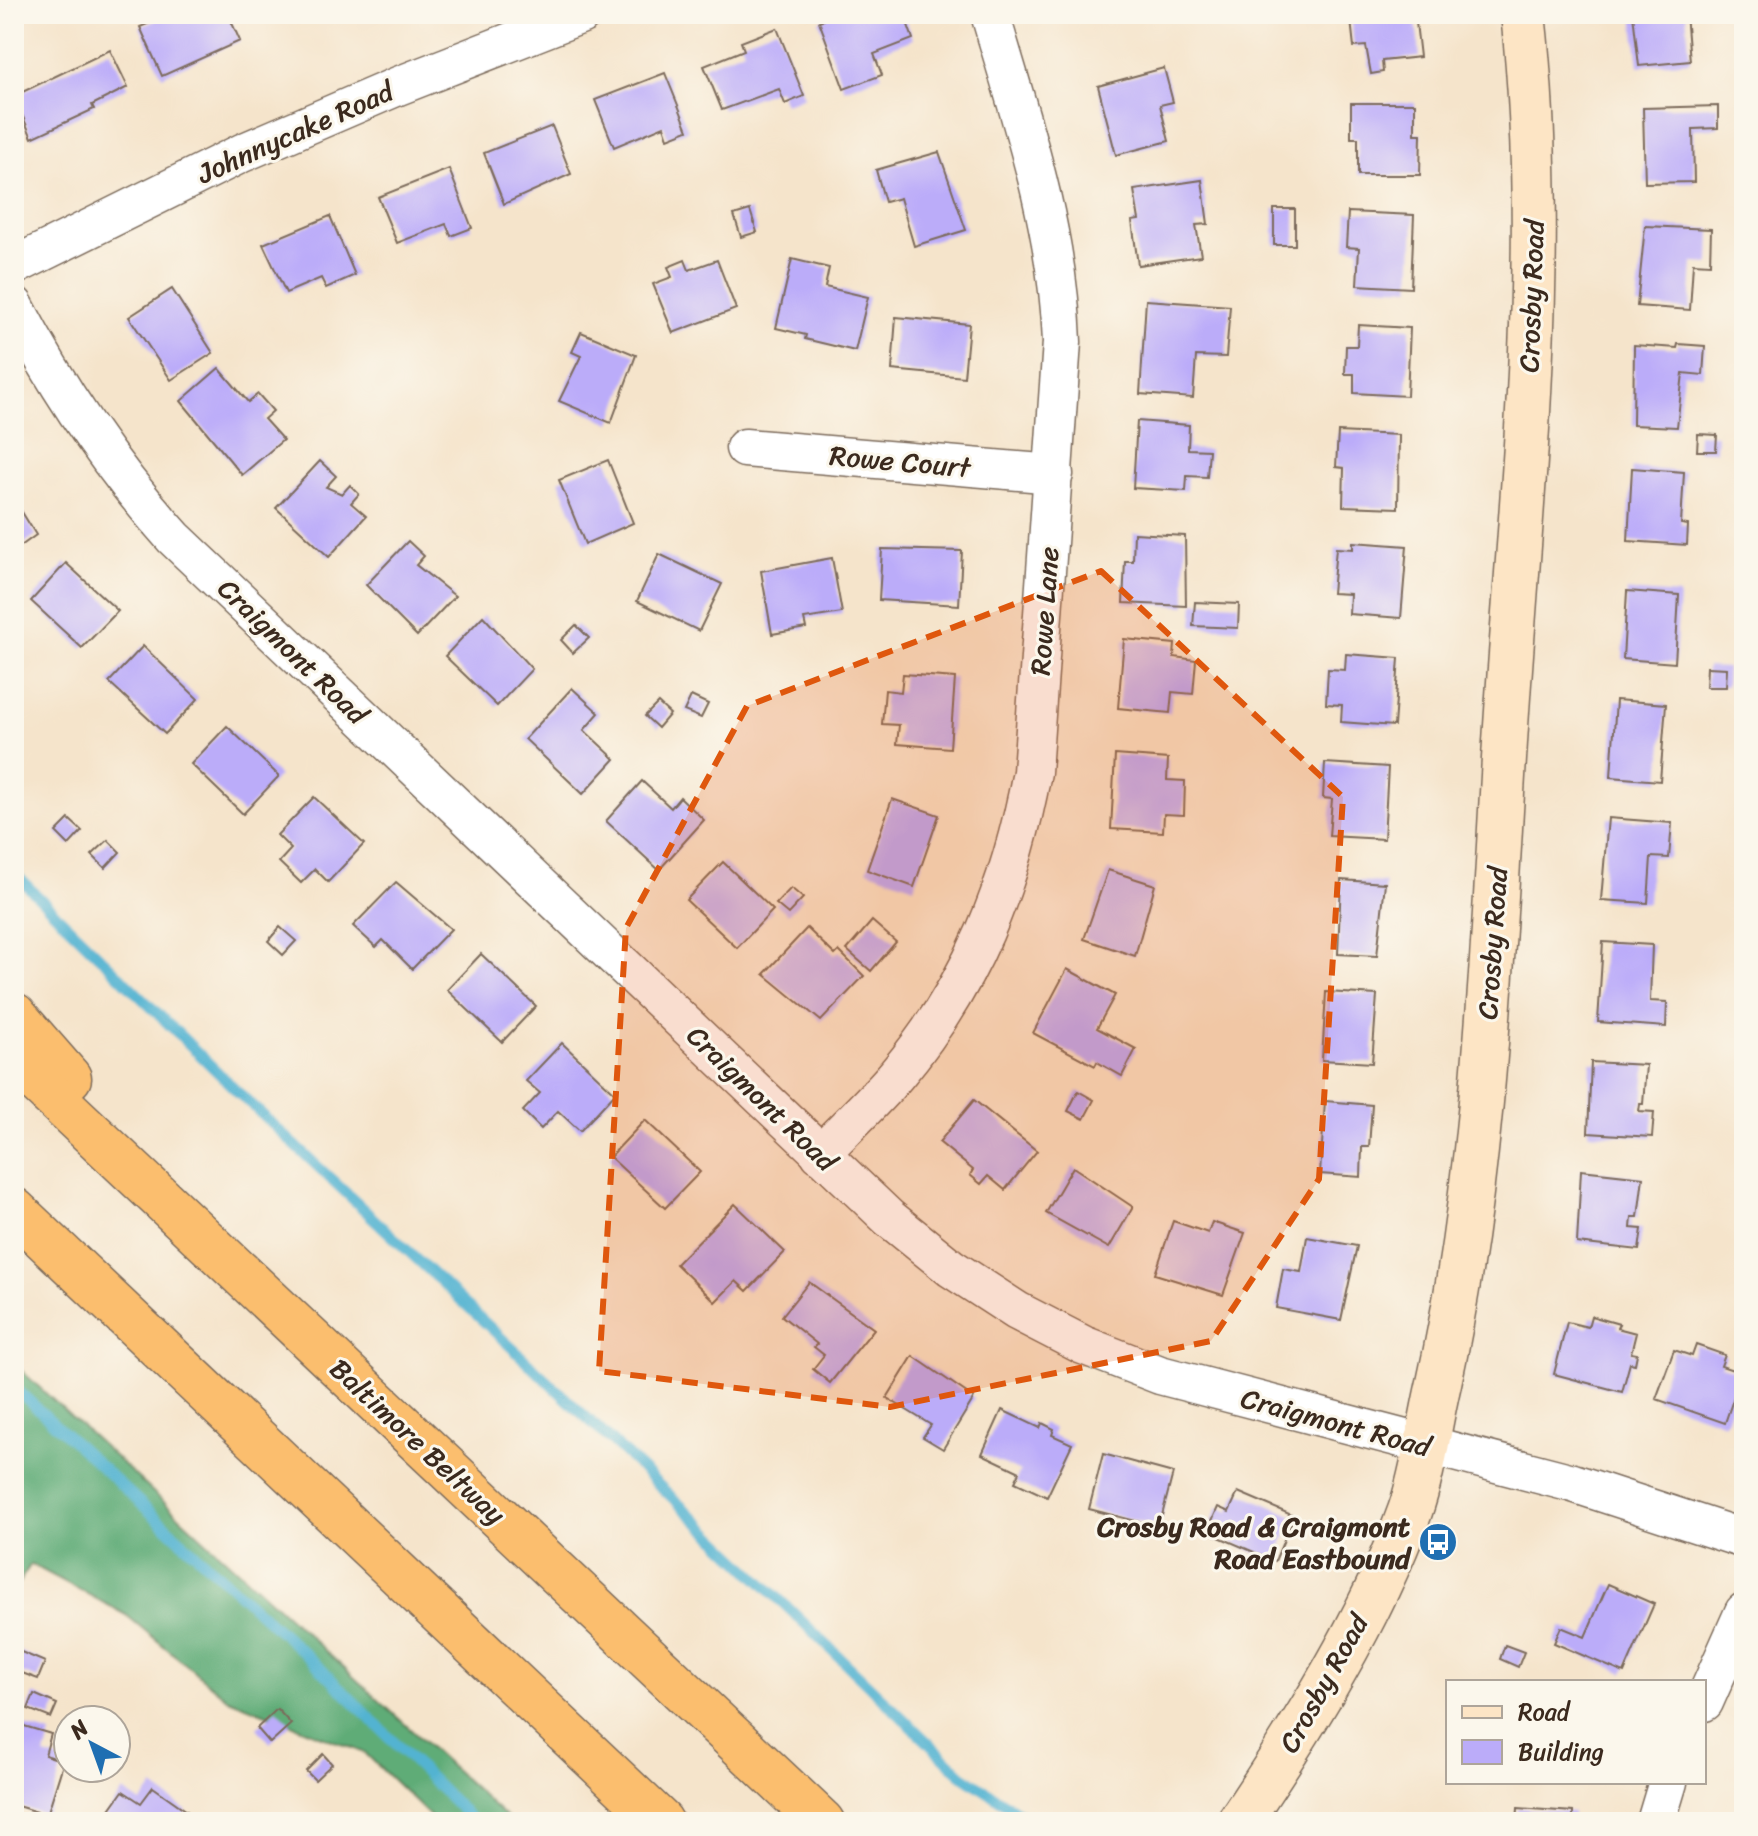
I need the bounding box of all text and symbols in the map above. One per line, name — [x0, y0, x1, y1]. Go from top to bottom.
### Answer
street label: Johnnycake Road — [188, 66, 403, 198]
street label: Crosby Road — [1504, 217, 1559, 373]
street label: Rowe Court — [827, 431, 974, 492]
street label: Rowe Lane — [1016, 545, 1073, 677]
street label: Craigmont Road — [206, 566, 381, 738]
street label: Crosby Road — [1463, 863, 1522, 1021]
street label: Craigmont Road — [675, 1013, 850, 1185]
street label: Baltimore Beltway — [318, 1346, 518, 1537]
street label: Craigmont Road — [1235, 1374, 1438, 1472]
place label: Crosby Road & Craigmont Road Eastbound — [1096, 1502, 1412, 1583]
bus stop icon: Crosby Road & Craigmont Road Eastbound — [1417, 1521, 1459, 1563]
street label: Crosby Road — [1265, 1603, 1383, 1762]
legend — [1446, 1680, 1706, 1784]
text: Road — [1518, 1691, 1572, 1733]
north arrow — [52, 1704, 132, 1784]
text: N — [60, 1709, 98, 1750]
text: Building — [1518, 1731, 1604, 1773]

